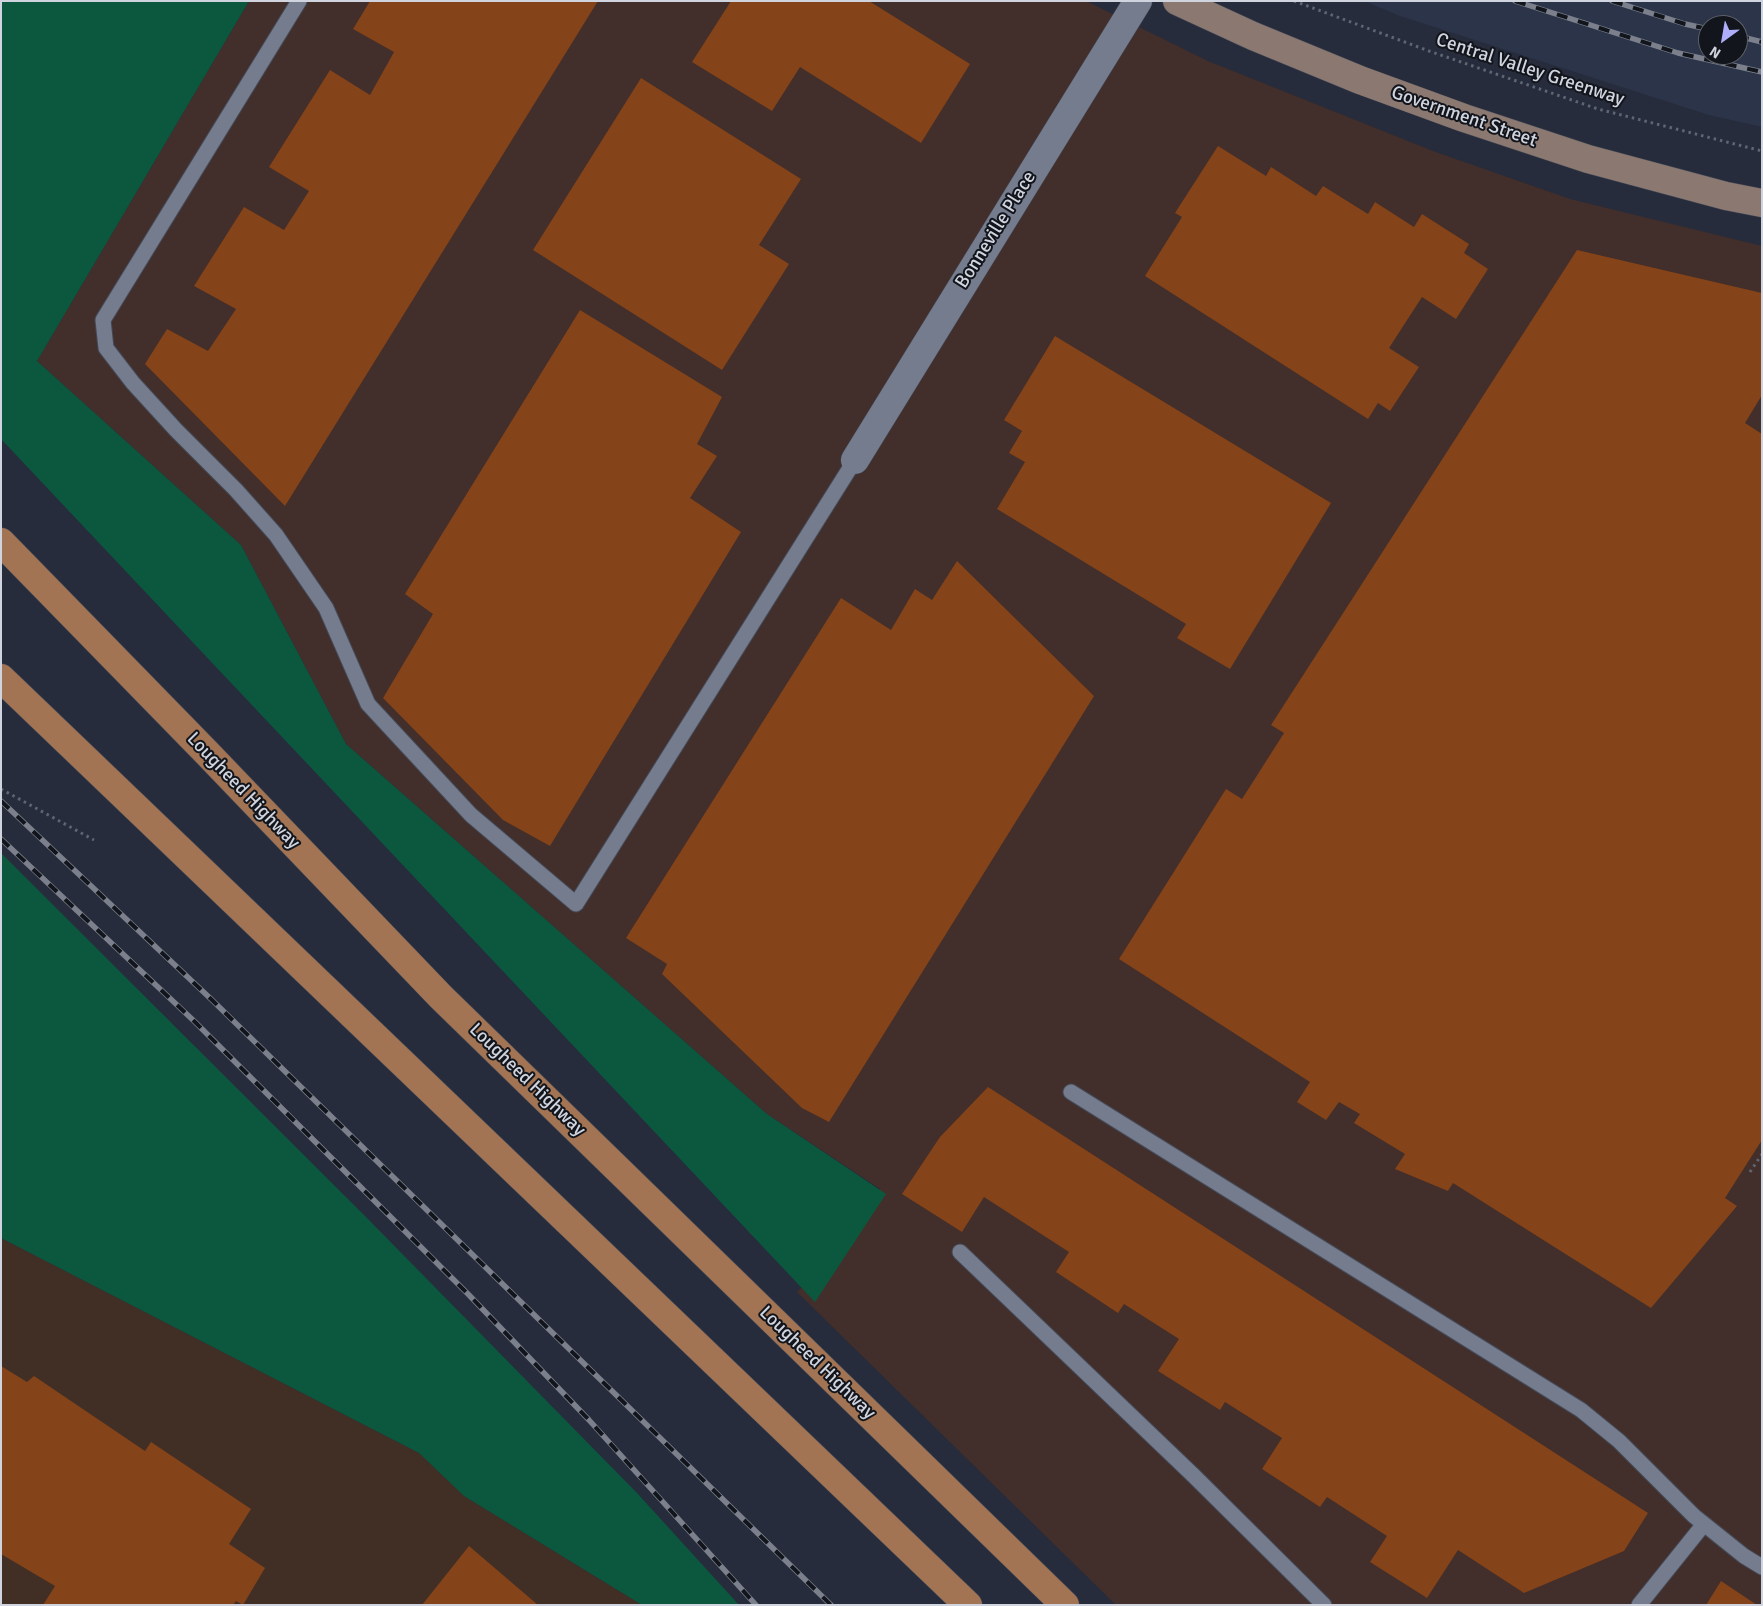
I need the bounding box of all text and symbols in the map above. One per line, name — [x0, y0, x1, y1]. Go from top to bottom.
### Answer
north arrow — [1698, 15, 1748, 65]
street label: Central Valley Greenway — [1433, 29, 1627, 111]
text: N — [1707, 43, 1724, 62]
street label: Government Street — [1388, 81, 1540, 153]
street label: Bonneville Place — [951, 167, 1041, 293]
street label: Lougheed Highway — [182, 728, 304, 854]
street label: Lougheed Highway — [464, 1019, 590, 1141]
street label: Lougheed Highway — [754, 1302, 880, 1424]

